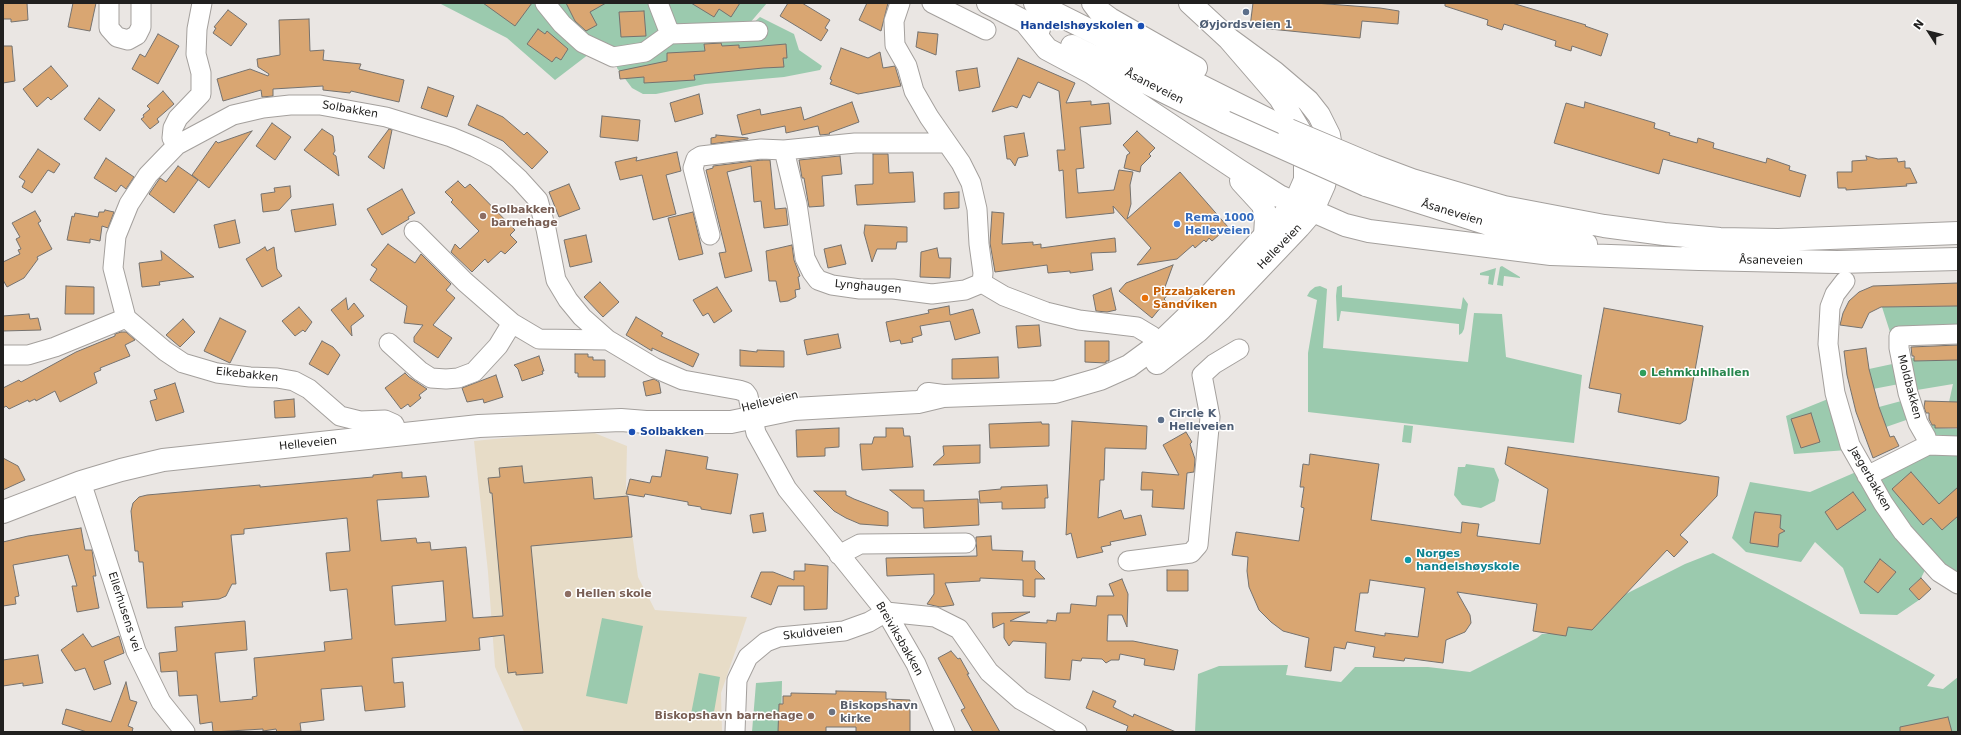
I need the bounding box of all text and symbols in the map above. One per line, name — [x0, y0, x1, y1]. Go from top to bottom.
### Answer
marker: Øyjordsveien 1 — [1241, 7, 1251, 17]
north arrow — [1909, 12, 1949, 52]
text: N — [1911, 17, 1927, 32]
place label: Øyjordsveien 1 — [1200, 18, 1292, 32]
place label: Handelshøyskolen — [1020, 19, 1133, 33]
marker: Handelshøyskolen — [1136, 21, 1146, 31]
street label: Åsaneveien — [1123, 67, 1185, 107]
street label: Solbakken — [321, 99, 379, 121]
street label: Åsaneveien — [1420, 197, 1484, 229]
place label: Solbakken barnehage — [491, 203, 558, 229]
marker: Solbakken barnehage — [478, 211, 488, 221]
place label: Rema 1000 Helleveien — [1185, 211, 1254, 237]
marker: Rema 1000 Helleveien — [1172, 219, 1182, 229]
street label: Helleveien — [1255, 222, 1305, 272]
street label: Åsaneveien — [1739, 254, 1803, 268]
street label: Lynghaugen — [834, 278, 902, 296]
place label: Pizzabakeren Sandviken — [1153, 285, 1236, 311]
marker: Pizzabakeren Sandviken — [1140, 293, 1150, 303]
street label: Moldbakken — [1894, 353, 1924, 421]
street label: Eikebakken — [215, 365, 279, 385]
place label: Lehmkuhlhallen — [1651, 366, 1750, 380]
marker: Lehmkuhlhallen — [1638, 368, 1648, 378]
street label: Helleveien — [740, 389, 800, 415]
place label: Circle K Helleveien — [1169, 407, 1234, 433]
marker: Circle K Helleveien — [1156, 415, 1166, 425]
place label: Solbakken — [640, 425, 704, 439]
marker: Solbakken — [627, 427, 637, 437]
street label: Helleveien — [278, 434, 338, 454]
street label: Jægerbakken — [1846, 444, 1894, 514]
place label: Norges handelshøyskole — [1416, 547, 1520, 573]
marker: Norges handelshøyskole — [1403, 555, 1413, 565]
street label: Ellerhusens vei — [105, 570, 143, 654]
place label: Hellen skole — [576, 587, 652, 601]
marker: Hellen skole — [563, 589, 573, 599]
street label: Breiviksbakken — [873, 600, 925, 678]
street label: Skuldveien — [782, 623, 844, 643]
place label: Biskopshavn kirke — [840, 699, 918, 725]
marker: Biskopshavn kirke — [827, 707, 837, 717]
place label: Biskopshavn barnehage — [655, 709, 803, 723]
marker: Biskopshavn barnehage — [806, 711, 816, 721]

